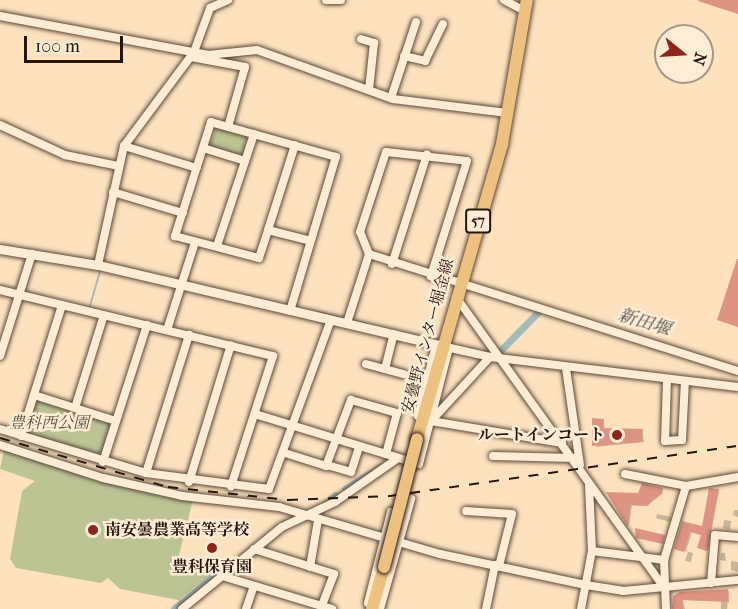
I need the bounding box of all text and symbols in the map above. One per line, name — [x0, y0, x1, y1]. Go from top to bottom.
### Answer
scale bar — [27, 24, 126, 62]
north arrow — [654, 24, 714, 84]
text: 100 m — [35, 36, 80, 57]
text: N — [689, 50, 711, 68]
road number: 57 — [464, 209, 492, 233]
street label: 安曇野インター堀金線 — [398, 256, 458, 416]
water label: 新田堰 — [615, 305, 673, 341]
park label: 豊科西公園 — [9, 413, 89, 433]
place label: ルートインコート — [477, 425, 605, 445]
marker: ルートインコート — [610, 428, 624, 442]
place label: 南安曇農業高等学校 — [105, 520, 249, 540]
marker: 南安曇農業高等学校 — [86, 523, 100, 537]
marker: 豊科保育園 — [205, 541, 219, 555]
place label: 豊科保育園 — [172, 557, 252, 577]

